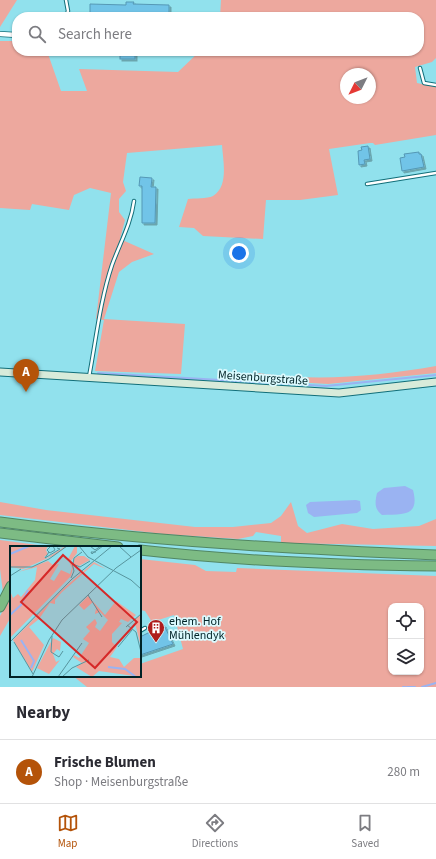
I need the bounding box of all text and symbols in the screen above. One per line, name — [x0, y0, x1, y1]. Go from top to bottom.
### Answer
search box — [12, 12, 424, 56]
icon: search — [26, 23, 48, 45]
text: Search here — [58, 24, 132, 45]
north arrow — [340, 68, 376, 104]
your location — [229, 243, 249, 263]
pin: A — [13, 359, 39, 392]
street label: Meisenburgstraße — [217, 366, 309, 390]
inset map — [10, 546, 141, 677]
map controls — [388, 603, 424, 675]
button: locate — [388, 603, 424, 639]
place label: ehem. Hof Mühlendyk — [169, 613, 225, 644]
building icon: ehem. Hof Mühlendyk — [146, 618, 166, 643]
button: layers — [388, 639, 424, 675]
text: Nearby — [16, 701, 70, 725]
text: Frische Blumen — [54, 752, 156, 773]
text: A — [25, 763, 33, 781]
text: 280 m — [387, 763, 420, 781]
text: Shop · Meisenburgstraße — [54, 773, 188, 791]
tab: Map — [57, 812, 79, 851]
tab: Directions — [192, 812, 238, 851]
tab: Saved — [351, 812, 379, 851]

